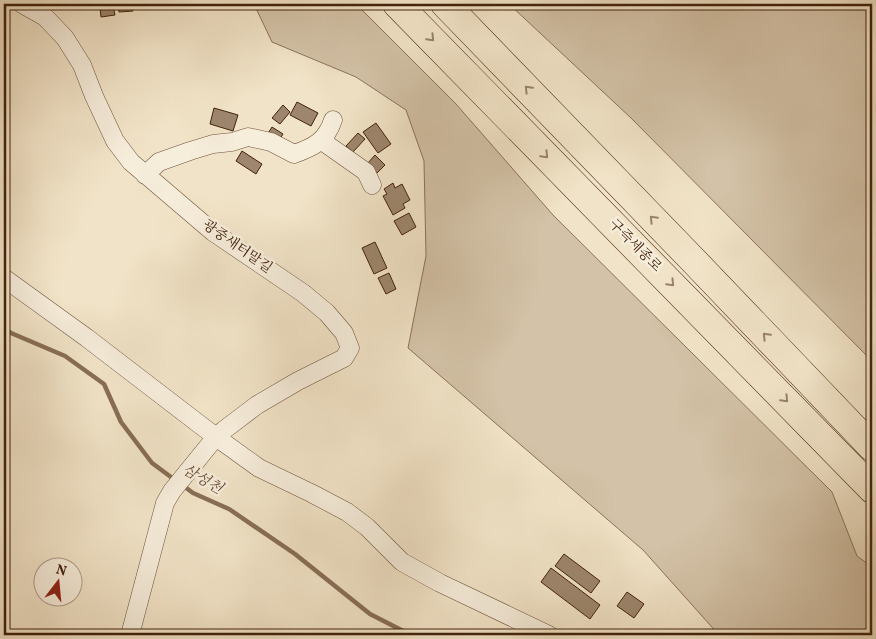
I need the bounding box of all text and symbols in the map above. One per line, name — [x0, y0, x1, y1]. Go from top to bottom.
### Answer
one-way arrow — [425, 33, 434, 42]
one-way arrow — [525, 86, 534, 95]
one-way arrow — [539, 149, 548, 158]
street label: 구즉세종로 — [604, 215, 666, 277]
one-way arrow — [650, 215, 659, 224]
street label: 광중새터말길 — [198, 216, 276, 278]
one-way arrow — [665, 277, 674, 286]
one-way arrow — [763, 332, 772, 341]
one-way arrow — [779, 393, 788, 402]
water label: 삼성천 — [178, 460, 227, 501]
north arrow — [32, 556, 82, 606]
text: N — [54, 560, 69, 581]

